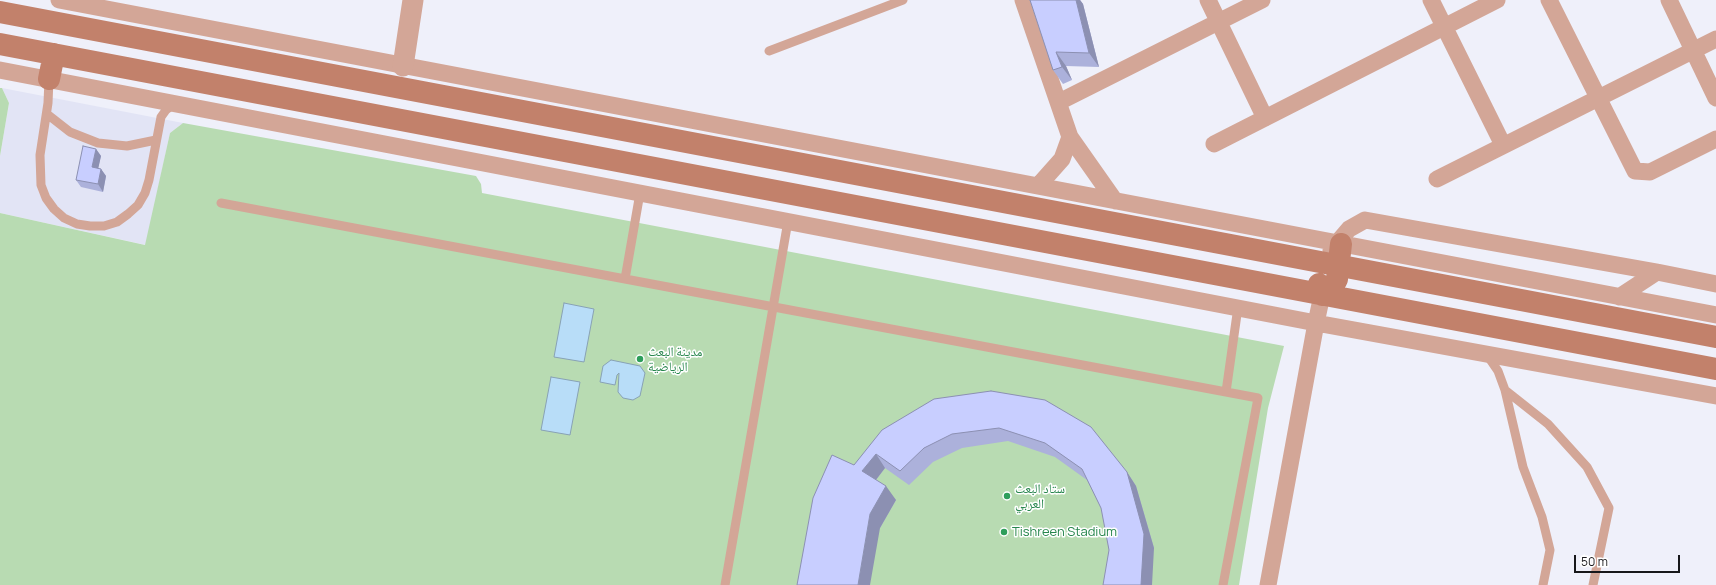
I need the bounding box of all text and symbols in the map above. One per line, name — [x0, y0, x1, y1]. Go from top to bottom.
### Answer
place label: مدينة البعث الرياضية — [648, 344, 702, 375]
marker: مدينة البعث الرياضية — [635, 354, 645, 364]
place label: ستاد البعث العربي — [1015, 481, 1065, 512]
marker: ستاد البعث العربي — [1002, 491, 1012, 501]
place label: Tishreen Stadium — [1012, 524, 1117, 540]
marker: Tishreen Stadium — [999, 527, 1009, 537]
scale bar — [1576, 547, 1682, 573]
text: 50 m — [1581, 553, 1608, 570]

